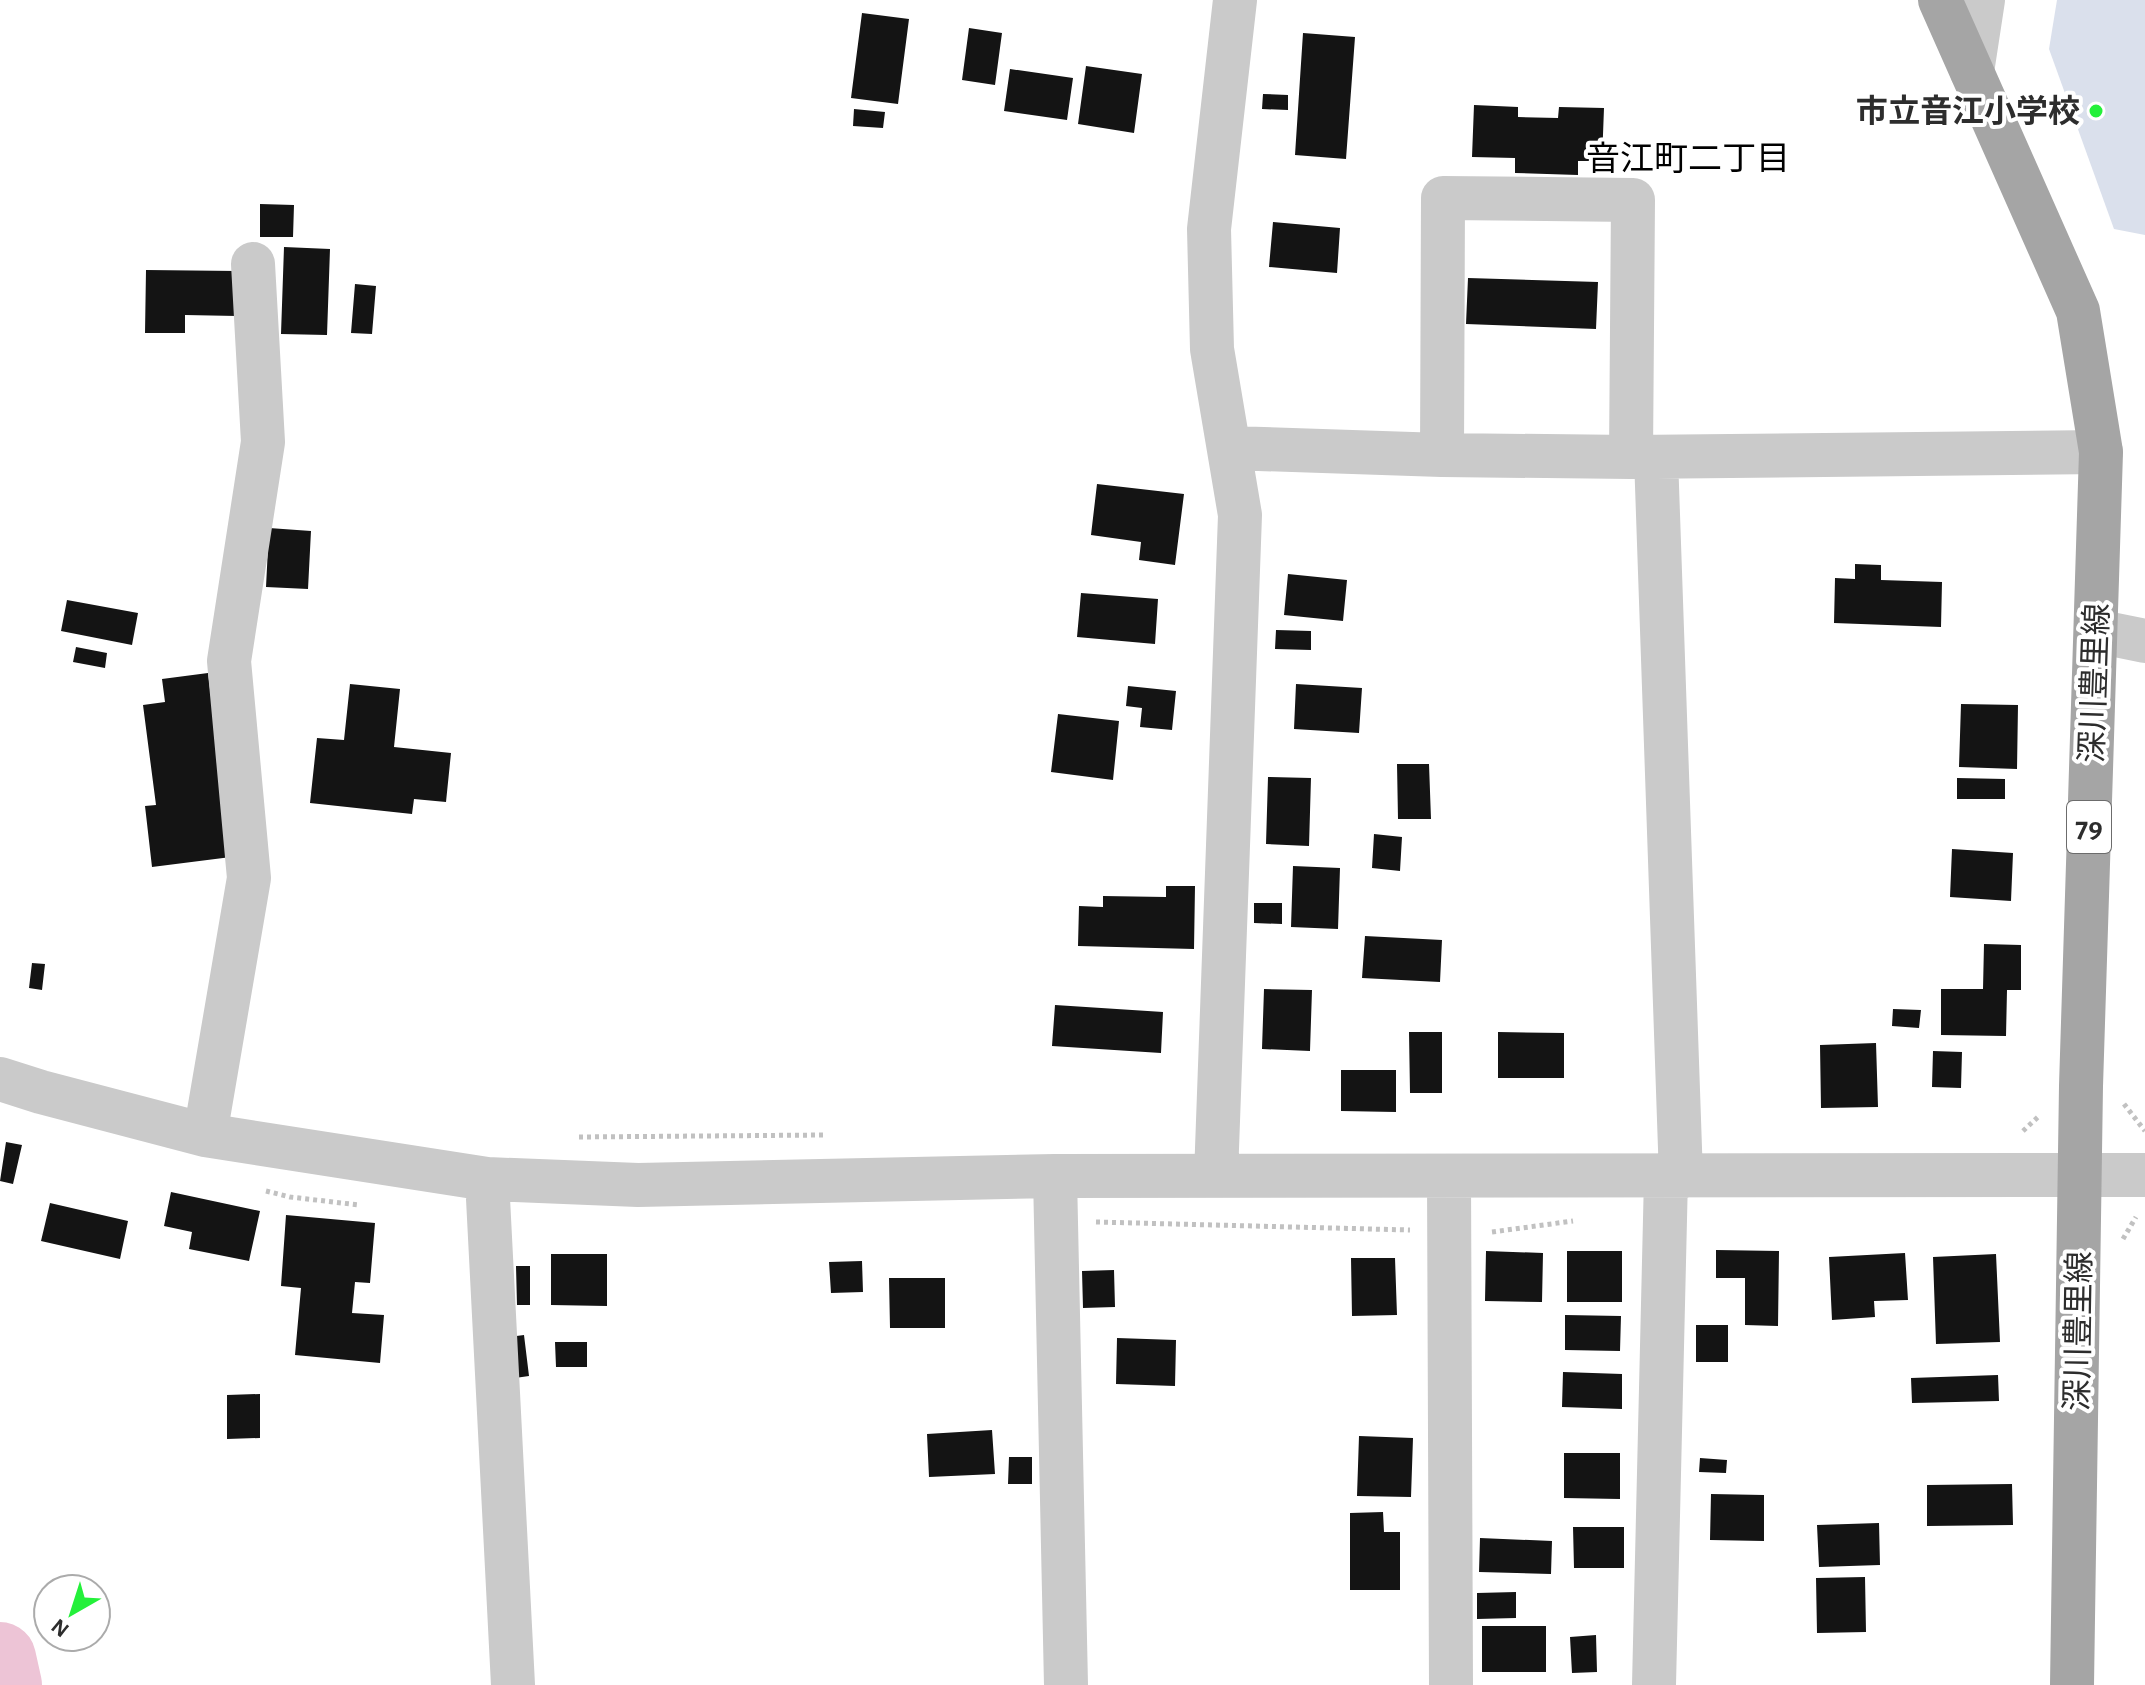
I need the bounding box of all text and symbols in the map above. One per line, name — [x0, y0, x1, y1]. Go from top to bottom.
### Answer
place label: 市立音江小学校 — [1856, 94, 2080, 128]
marker: 市立音江小学校 — [2087, 102, 2105, 120]
district label: 音江町二丁目 — [1586, 141, 1790, 177]
street label: 深川豊里線 — [2074, 602, 2114, 764]
road number: 79 — [2067, 801, 2111, 853]
street label: 深川豊里線 — [2060, 1251, 2096, 1411]
north arrow — [32, 1573, 112, 1653]
text: N — [47, 1614, 73, 1641]

